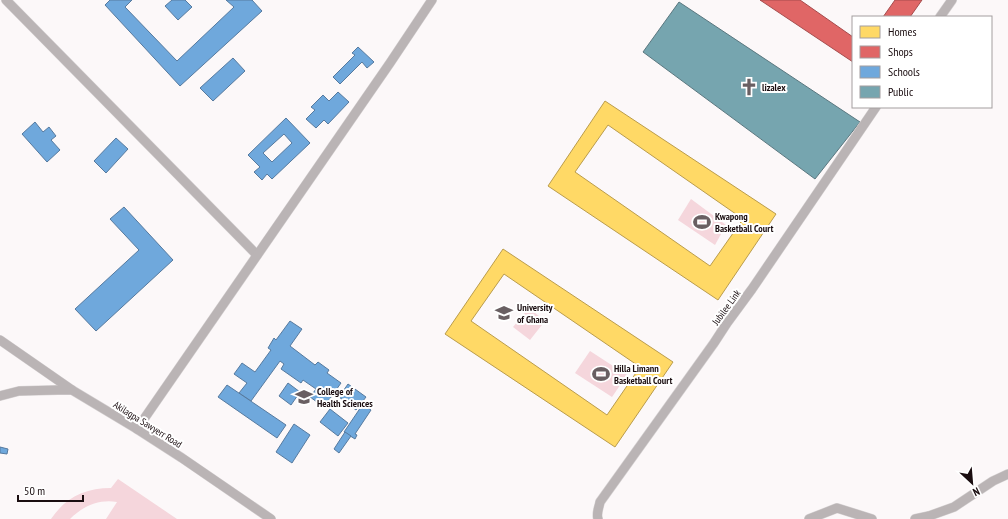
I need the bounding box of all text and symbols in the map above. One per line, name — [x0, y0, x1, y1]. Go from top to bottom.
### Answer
legend — [852, 16, 992, 108]
text: Homes — [888, 24, 916, 39]
text: Shops — [888, 44, 913, 59]
text: Schools — [888, 64, 920, 79]
church icon: lizalex — [739, 77, 759, 97]
place label: lizalex — [762, 81, 786, 94]
text: Public — [888, 84, 914, 99]
place label: Kwapong Basketball Court — [715, 210, 773, 235]
sports icon: Kwapong Basketball Court — [692, 212, 712, 232]
street label: Jubilee Link — [709, 287, 744, 328]
place label: University of Ghana — [517, 301, 553, 326]
school or university icon: University of Ghana — [494, 303, 514, 323]
place label: Hilla Limann Basketball Court — [614, 362, 672, 387]
sports icon: Hilla Limann Basketball Court — [591, 364, 611, 384]
place label: College of Health Sciences — [317, 385, 373, 410]
school or university icon: College of Health Sciences — [294, 387, 314, 407]
street label: Akilagpa Sawyerr Road — [111, 398, 185, 451]
north arrow — [952, 463, 992, 503]
scale bar — [18, 477, 83, 503]
text: 50 m — [24, 483, 45, 498]
text: N — [971, 484, 982, 500]

